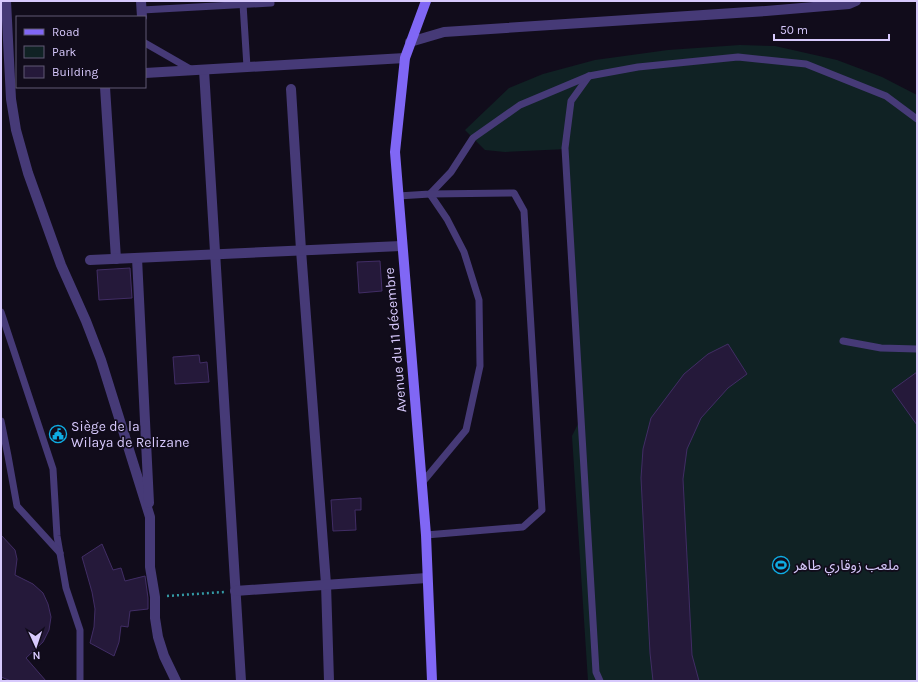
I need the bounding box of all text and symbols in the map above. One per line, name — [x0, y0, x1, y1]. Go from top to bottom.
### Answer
legend — [16, 16, 146, 88]
scale bar — [774, 16, 889, 42]
text: 50 m — [780, 23, 808, 37]
text: Road — [52, 25, 80, 39]
text: Park — [52, 45, 77, 59]
text: Building — [52, 65, 99, 79]
street label: Avenue du 11 décembre — [381, 267, 410, 413]
place label: Siège de la Wilaya de Relizane — [71, 418, 190, 451]
public building icon: Siège de la Wilaya de Relizane — [48, 424, 68, 444]
sports icon: ملعب زوقاري طاهر — [771, 555, 791, 575]
place label: ملعب زوقاري طاهر — [793, 557, 899, 576]
north arrow — [16, 626, 56, 666]
text: N — [32, 649, 41, 662]

